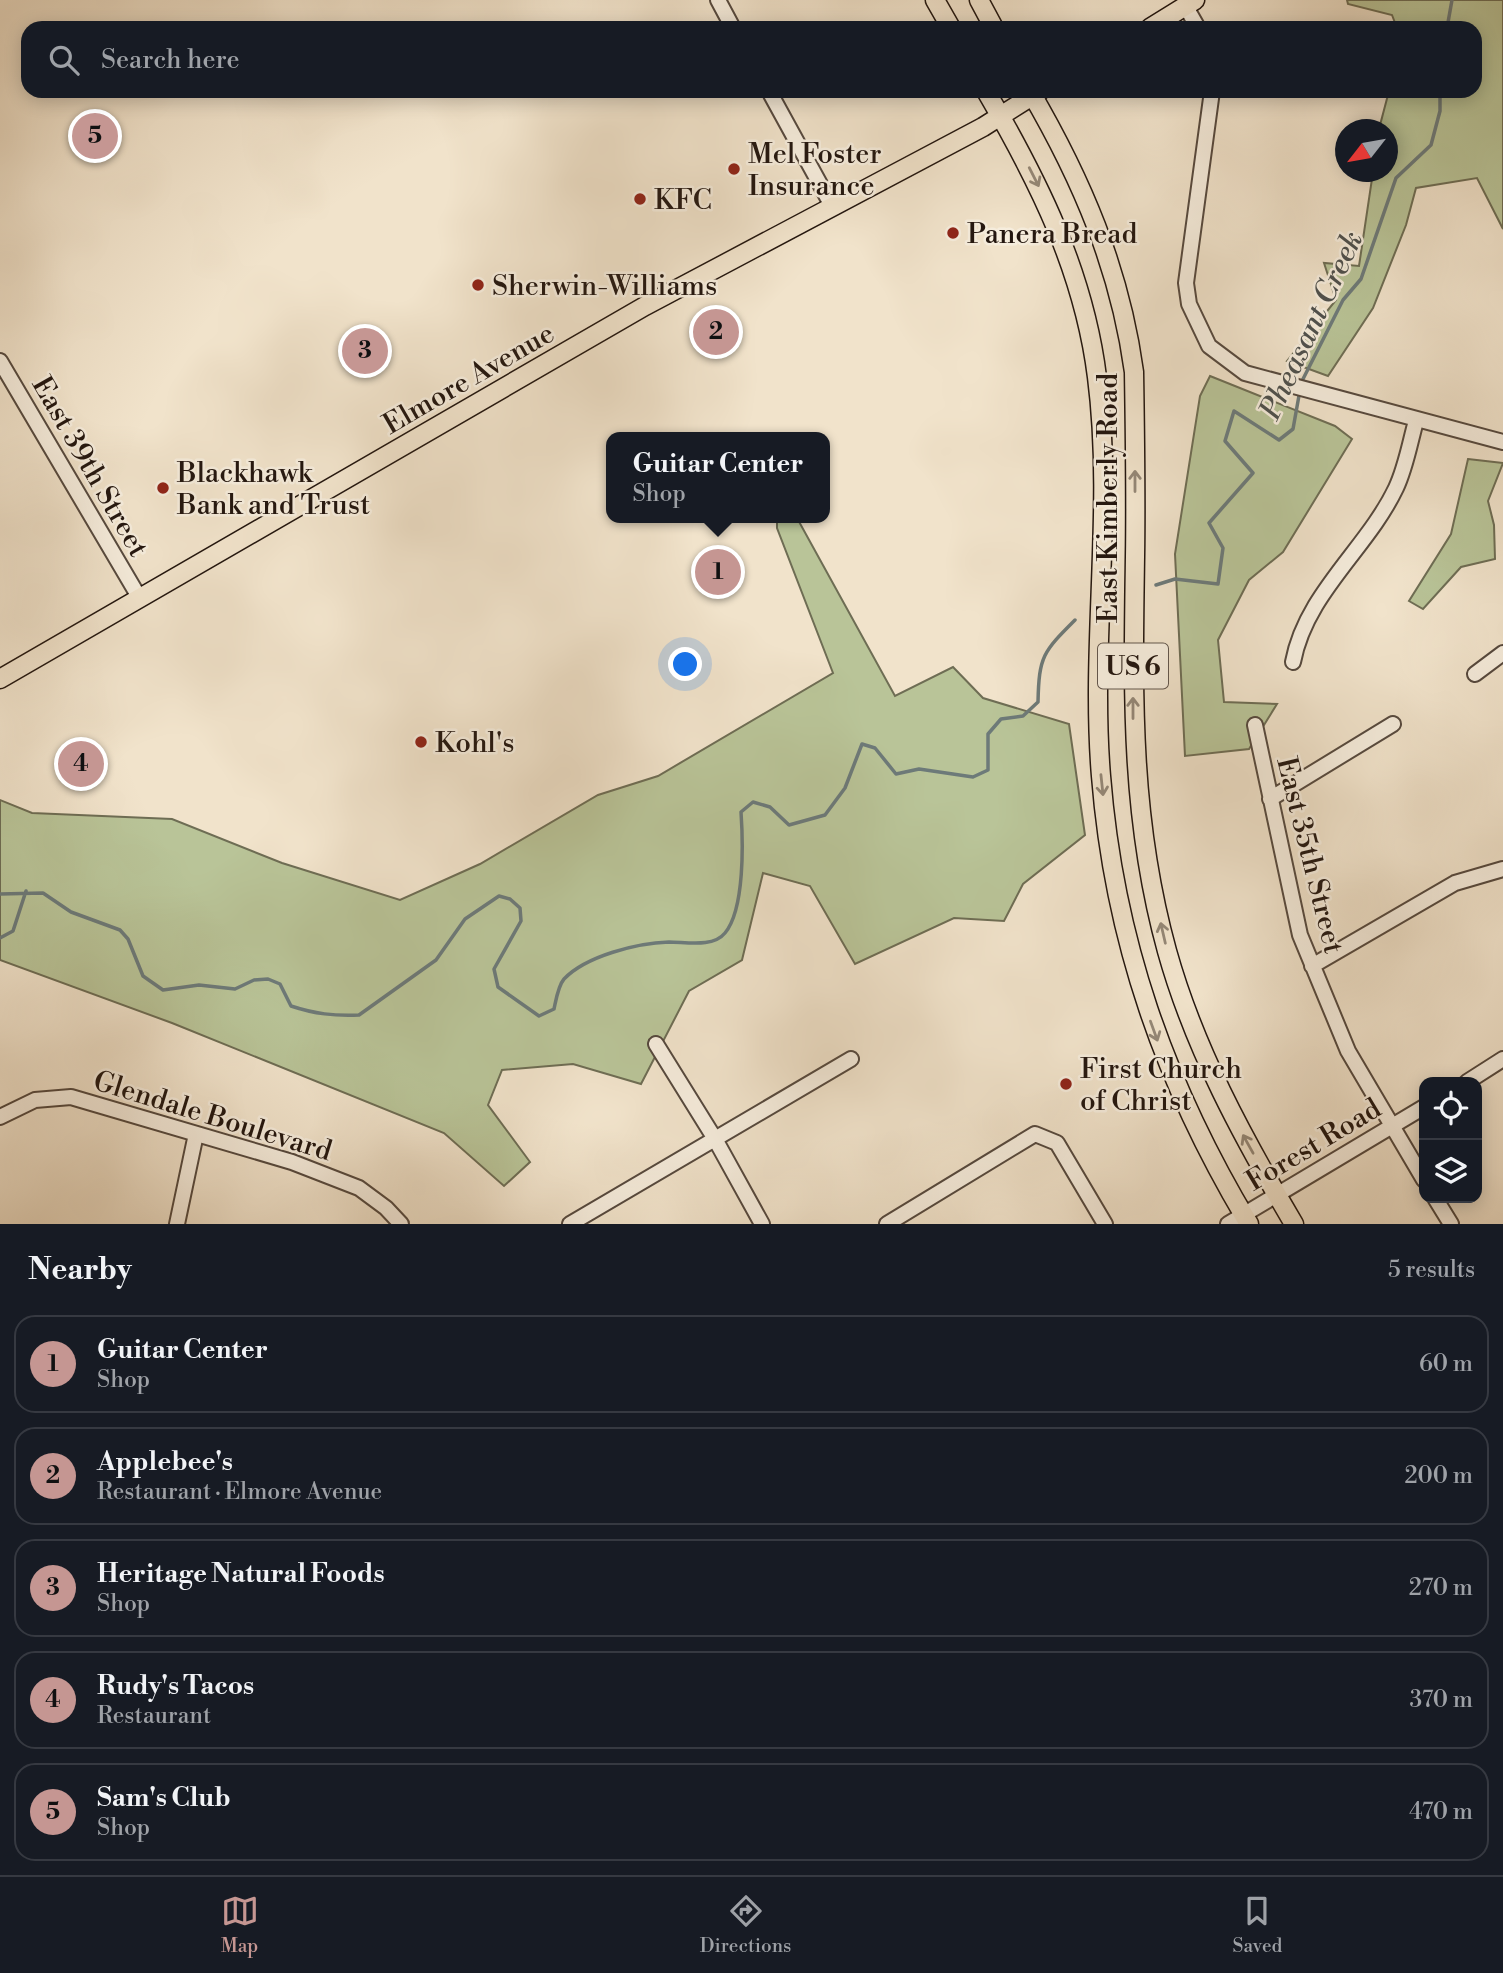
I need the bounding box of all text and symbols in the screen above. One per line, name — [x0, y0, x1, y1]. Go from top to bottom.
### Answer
search box — [21, 21, 1482, 98]
icon: search — [45, 41, 83, 79]
text: Search here — [101, 44, 240, 76]
pin: 5 — [72, 110, 118, 162]
north arrow — [1335, 119, 1398, 182]
place label: Mel Foster Insurance — [748, 137, 882, 204]
marker: Mel Foster Insurance — [726, 161, 742, 177]
one-way arrow — [1028, 166, 1041, 187]
place label: KFC — [654, 183, 712, 218]
marker: KFC — [632, 191, 648, 207]
place label: Panera Bread — [967, 217, 1137, 252]
marker: Panera Bread — [945, 225, 961, 241]
water label: Pheasant Creek — [1251, 225, 1372, 427]
place label: Sherwin-Williams — [492, 269, 717, 304]
marker: Sherwin-Williams — [470, 277, 486, 293]
pin: 2 — [693, 306, 739, 358]
street label: Elmore Avenue — [377, 316, 561, 442]
pin: 3 — [342, 325, 388, 377]
street label: East 39th Street — [24, 370, 156, 563]
street label: East Kimberly Road — [1091, 373, 1126, 623]
popup — [606, 432, 830, 523]
text: Guitar Center — [633, 448, 803, 480]
place label: Blackhawk Bank and Trust — [176, 456, 370, 523]
one-way arrow — [1128, 469, 1142, 492]
marker: Blackhawk Bank and Trust — [155, 480, 171, 496]
text: Shop — [633, 480, 686, 508]
pin: 1 — [695, 546, 741, 598]
road number: US 6 — [1098, 644, 1168, 688]
your location — [668, 647, 702, 681]
one-way arrow — [1126, 697, 1140, 720]
place label: Kohl's — [435, 726, 514, 761]
marker: Kohl's — [413, 734, 429, 750]
pin: 4 — [58, 738, 104, 790]
street label: East 35th Street — [1268, 753, 1351, 957]
one-way arrow — [1095, 773, 1108, 796]
one-way arrow — [1156, 922, 1170, 945]
one-way arrow — [1149, 1019, 1162, 1041]
place label: First Church of Christ — [1080, 1052, 1242, 1119]
street label: Glendale Boulevard — [89, 1064, 336, 1169]
marker: First Church of Christ — [1058, 1076, 1074, 1092]
map controls — [1419, 1077, 1482, 1203]
button: locate — [1419, 1077, 1482, 1140]
street label: Forest Road — [1240, 1091, 1388, 1199]
one-way arrow — [1241, 1134, 1255, 1154]
button: layers — [1419, 1140, 1482, 1203]
text: Nearby — [28, 1251, 132, 1289]
text: 5 results — [1388, 1256, 1475, 1284]
text: Guitar Center — [97, 1334, 268, 1366]
text: 1 — [47, 1350, 59, 1378]
text: 60 m — [1419, 1350, 1473, 1378]
text: Shop — [97, 1366, 150, 1394]
text: Applebee's — [97, 1446, 233, 1478]
text: 2 — [46, 1462, 60, 1490]
text: 200 m — [1405, 1462, 1473, 1490]
text: Restaurant · Elmore Avenue — [97, 1478, 382, 1506]
text: Heritage Natural Foods — [97, 1558, 385, 1590]
text: 3 — [46, 1574, 60, 1602]
text: 270 m — [1409, 1574, 1473, 1602]
text: Shop — [97, 1590, 150, 1618]
text: Rudy's Tacos — [97, 1670, 254, 1702]
text: 4 — [45, 1686, 61, 1714]
text: 370 m — [1410, 1686, 1473, 1714]
text: Restaurant — [97, 1702, 211, 1730]
text: Sam's Club — [97, 1782, 231, 1814]
text: 5 — [46, 1798, 60, 1826]
text: 470 m — [1409, 1798, 1473, 1826]
text: Shop — [97, 1814, 150, 1842]
tab: Map — [221, 1892, 259, 1958]
tab: Directions — [700, 1892, 791, 1958]
tab: Saved — [1233, 1892, 1282, 1958]

